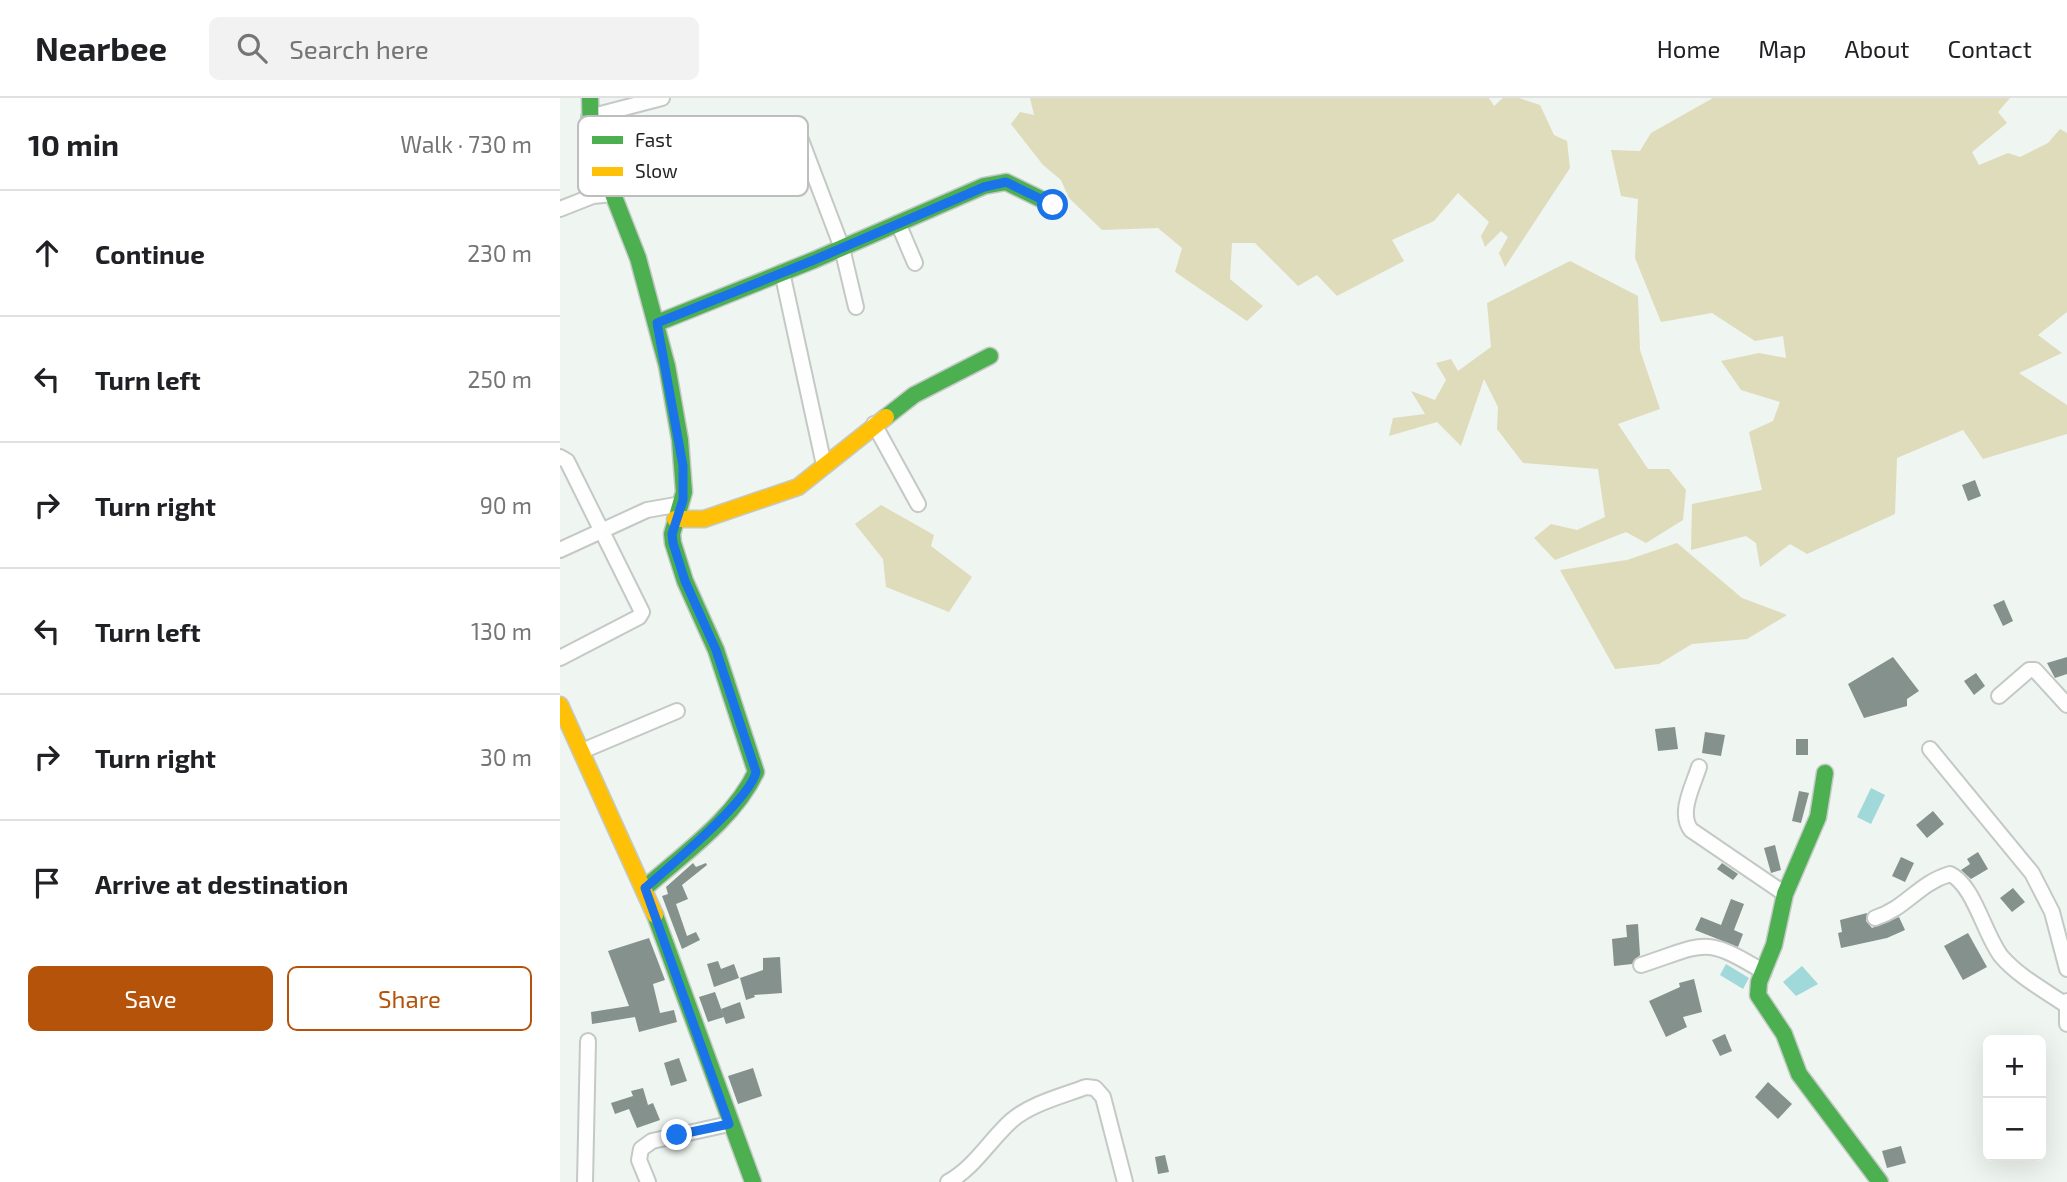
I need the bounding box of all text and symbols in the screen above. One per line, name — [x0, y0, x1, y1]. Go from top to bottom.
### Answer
search box — [209, 17, 699, 80]
text: Nearbee — [35, 28, 167, 68]
icon: search — [233, 29, 271, 67]
text: Search here — [289, 33, 429, 64]
text: Home — [1657, 34, 1720, 63]
text: Map — [1758, 34, 1806, 63]
text: About — [1844, 34, 1910, 63]
text: Contact — [1948, 34, 2032, 63]
legend — [578, 116, 808, 196]
text: 10 min — [28, 126, 119, 162]
text: Fast — [635, 128, 672, 151]
text: Walk · 730 m — [400, 130, 532, 158]
text: Slow — [635, 159, 678, 182]
route start — [1037, 189, 1068, 220]
icon: ahead — [28, 234, 66, 272]
text: Continue — [95, 238, 205, 269]
text: 230 m — [467, 239, 532, 267]
icon: left — [28, 360, 66, 398]
text: Turn left — [95, 364, 201, 395]
text: 250 m — [468, 365, 532, 393]
icon: right — [28, 486, 66, 524]
text: Turn right — [95, 490, 216, 521]
text: 90 m — [480, 491, 532, 519]
icon: left — [28, 612, 66, 650]
text: Turn left — [95, 616, 201, 647]
text: 130 m — [471, 617, 532, 645]
icon: right — [28, 738, 66, 776]
text: Turn right — [95, 742, 216, 773]
text: 30 m — [480, 743, 532, 771]
icon: arrive — [28, 864, 66, 902]
text: Arrive at destination — [95, 868, 348, 899]
button: Save — [28, 966, 273, 1031]
button: Share — [287, 966, 532, 1031]
map controls — [1983, 1035, 2046, 1161]
button: + — [1983, 1035, 2046, 1098]
button: − — [1983, 1098, 2046, 1161]
route end — [661, 1119, 692, 1150]

